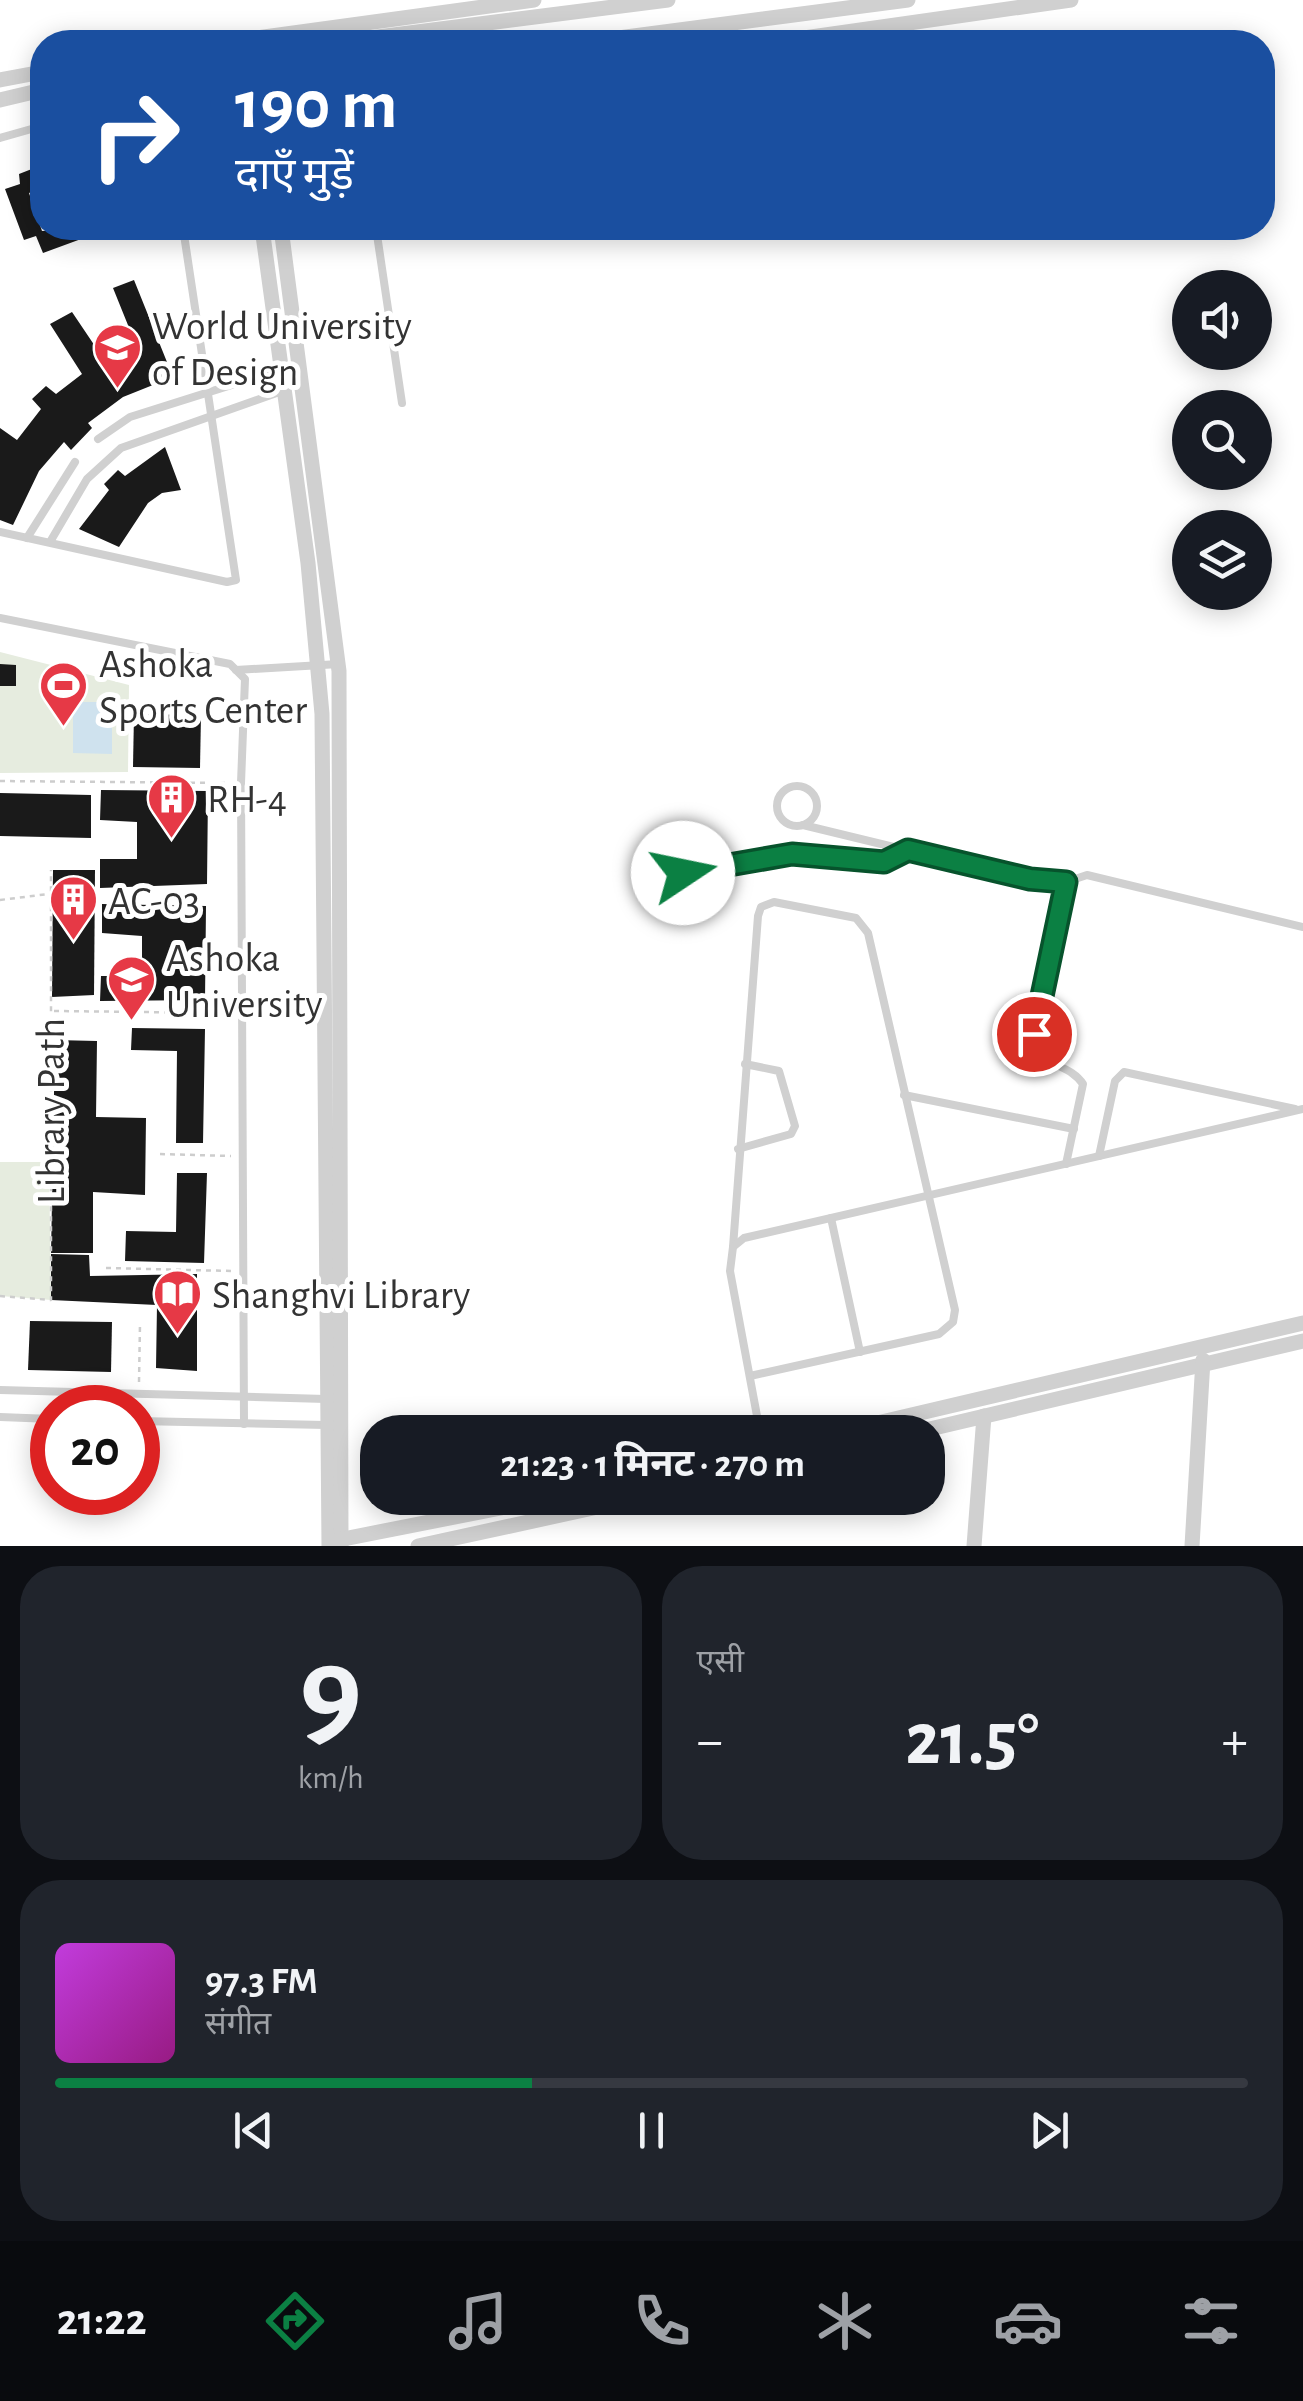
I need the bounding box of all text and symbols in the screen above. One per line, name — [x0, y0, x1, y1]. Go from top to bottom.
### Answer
icon: right — [70, 70, 200, 200]
text: 190 m — [235, 71, 398, 141]
text: दाएँ मुड़ें — [235, 153, 354, 198]
map controls — [1172, 270, 1272, 610]
button: sound — [1172, 270, 1272, 370]
place label: World University of Design — [152, 307, 412, 393]
school or university icon: World University of Design — [91, 322, 143, 390]
button: search — [1172, 390, 1272, 490]
button: layers — [1172, 510, 1272, 610]
place label: Ashoka Sports Center — [99, 645, 307, 731]
sports icon: Ashoka Sports Center — [38, 660, 90, 728]
building icon: RH-4 — [146, 772, 198, 840]
place label: RH-4 — [207, 780, 287, 820]
position arrow — [631, 821, 735, 925]
building icon: AC-03 — [47, 874, 99, 942]
place label: AC-03 — [108, 882, 200, 922]
place label: Ashoka University — [166, 939, 323, 1025]
school or university icon: Ashoka University — [105, 954, 157, 1022]
pin — [992, 992, 1077, 1077]
icon: arrive — [1007, 1007, 1062, 1062]
street label: Library Path — [32, 1018, 72, 1204]
library icon: Shanghvi Library — [151, 1268, 203, 1336]
place label: Shanghvi Library — [212, 1276, 470, 1316]
speed limit sign: 20 — [30, 1385, 160, 1515]
text: 21:23 · 1 मिनट · 270 m — [500, 1446, 805, 1484]
text: 9 — [299, 1629, 362, 1759]
text: एसी — [697, 1646, 744, 1678]
text: 21.5° — [905, 1703, 1039, 1778]
text: − — [697, 1714, 723, 1769]
text: + — [1222, 1714, 1248, 1769]
text: km/h — [298, 1762, 364, 1794]
text: 97.3 FM — [205, 1963, 318, 2001]
text: संगीत — [205, 2008, 271, 2040]
icon: previous — [226, 2103, 281, 2158]
icon: pause — [624, 2103, 679, 2158]
icon: next — [1022, 2103, 1077, 2158]
icon: directions — [260, 2286, 330, 2356]
icon: music — [443, 2286, 513, 2356]
icon: phone — [627, 2286, 697, 2356]
icon: climate — [810, 2286, 880, 2356]
icon: car — [993, 2286, 1063, 2356]
icon: filters — [1176, 2286, 1246, 2356]
text: 21:22 — [57, 2298, 147, 2343]

